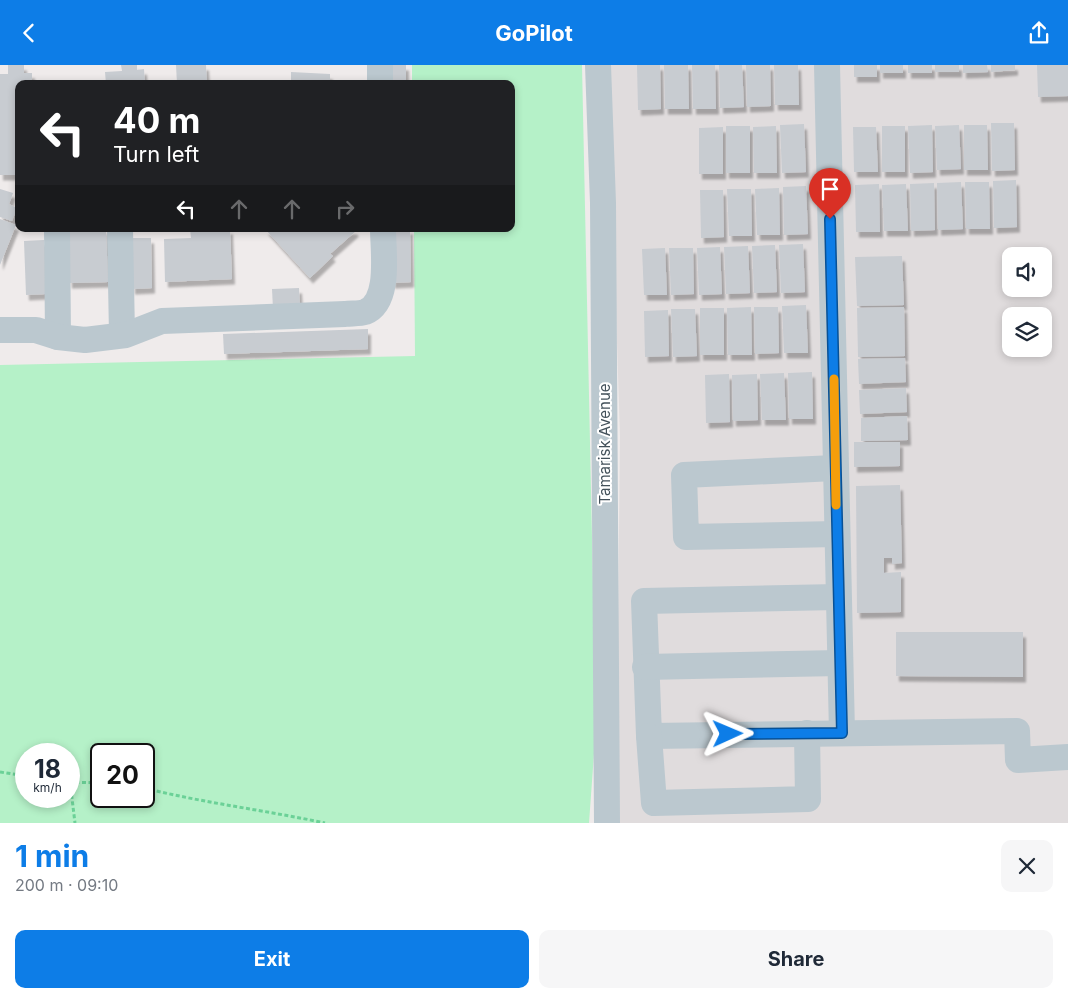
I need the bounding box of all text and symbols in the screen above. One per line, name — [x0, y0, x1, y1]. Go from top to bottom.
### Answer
icon: back — [15, 19, 43, 47]
icon: share — [1025, 19, 1053, 47]
text: GoPilot — [495, 20, 573, 46]
text: 40 m — [113, 99, 201, 141]
icon: left — [30, 100, 95, 165]
text: Turn left — [113, 141, 199, 167]
pin — [809, 168, 851, 219]
icon: arrive — [816, 175, 844, 203]
icon: left — [172, 195, 200, 223]
icon: ahead — [225, 195, 253, 223]
icon: ahead — [278, 195, 306, 223]
icon: right — [331, 195, 359, 223]
map controls — [1002, 247, 1052, 357]
button: sound — [1002, 247, 1052, 297]
button: layers — [1002, 307, 1052, 357]
street label: Tamarisk Avenue — [595, 383, 614, 505]
position arrow — [701, 707, 753, 759]
speed limit sign: 20 — [90, 743, 155, 808]
text: 18 — [34, 754, 61, 784]
text: km/h — [33, 780, 62, 795]
text: 1 min — [15, 838, 89, 874]
button: close — [1001, 840, 1053, 892]
text: 200 m · 09:10 — [15, 875, 118, 895]
button: Exit — [15, 930, 529, 988]
button: Share — [539, 930, 1053, 988]

